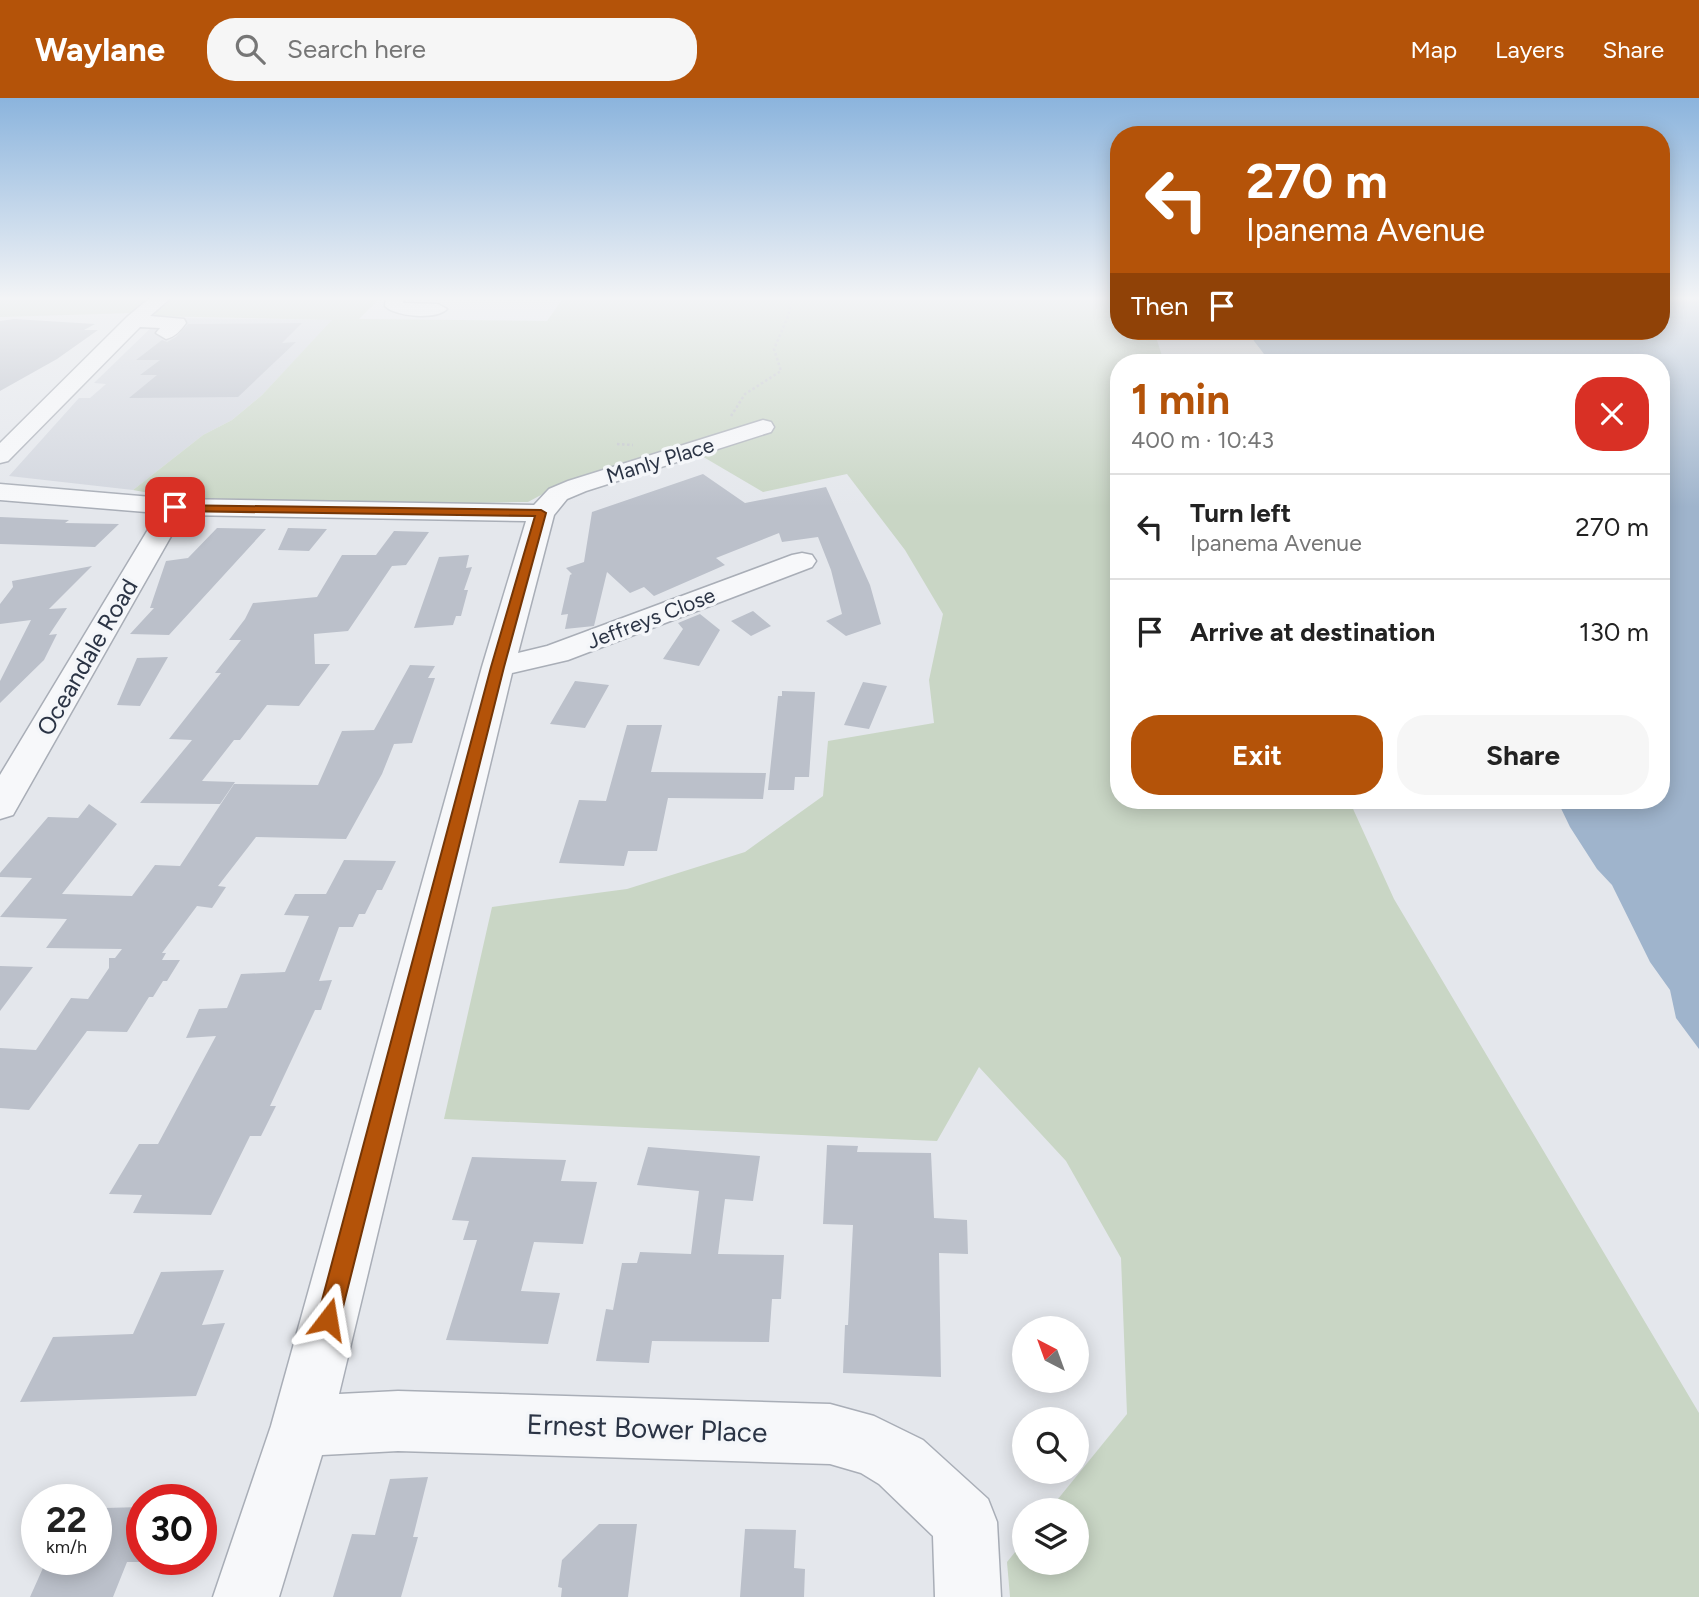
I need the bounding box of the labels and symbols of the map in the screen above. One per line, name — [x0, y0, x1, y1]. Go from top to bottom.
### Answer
street label: Manly Place — [603, 432, 717, 488]
pin — [145, 477, 205, 537]
street label: Oceandale Road — [30, 573, 144, 741]
street label: Jeffreys Close — [583, 582, 719, 654]
position arrow — [291, 1282, 365, 1356]
north arrow — [1012, 1316, 1088, 1393]
street label: Ernest Bower Place — [526, 1407, 768, 1449]
speed limit sign: 30 — [126, 1484, 217, 1575]

